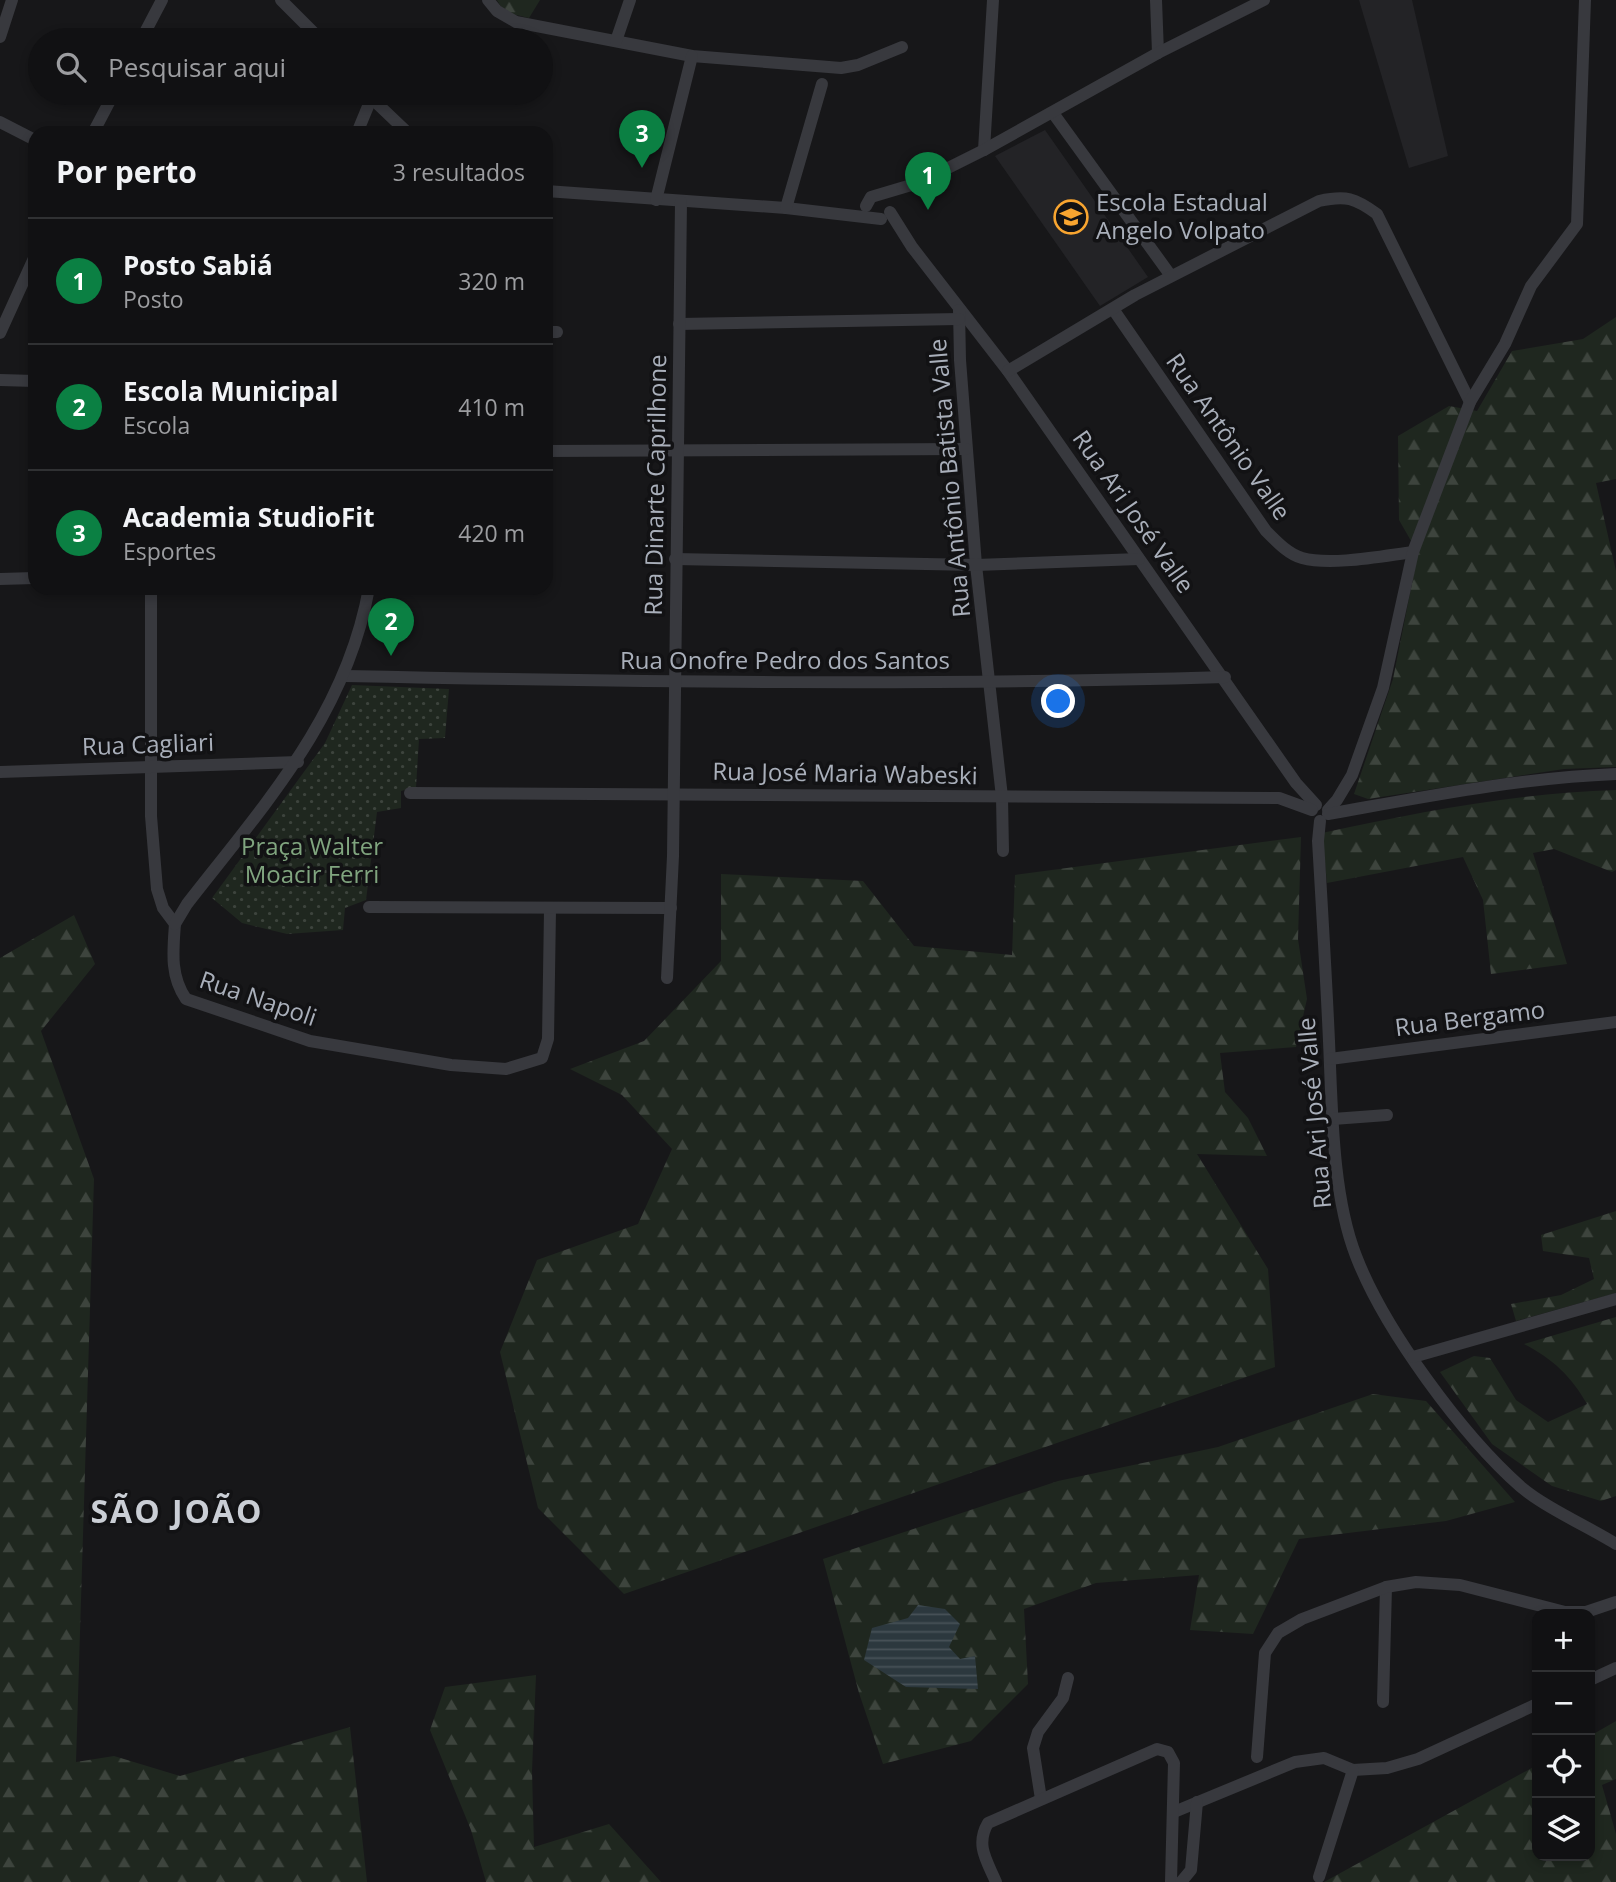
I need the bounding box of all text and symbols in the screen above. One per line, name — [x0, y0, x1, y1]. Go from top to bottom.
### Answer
search box — [28, 28, 553, 105]
icon: search — [52, 48, 90, 86]
text: Pesquisar aqui — [108, 49, 286, 85]
pin: 3 — [619, 110, 665, 168]
text: Por perto — [56, 151, 197, 192]
pin: 1 — [905, 152, 951, 210]
text: 3 resultados — [393, 156, 525, 188]
place label: Escola Estadual Angelo Volpato — [1096, 185, 1268, 246]
school or university icon: Escola Estadual Angelo Volpato — [1052, 198, 1090, 236]
text: Posto Sabiá — [123, 247, 273, 283]
text: 1 — [72, 265, 86, 297]
text: 320 m — [458, 265, 525, 297]
text: Posto — [123, 283, 184, 315]
street label: Rua Antônio Batista Valle — [920, 337, 977, 619]
street label: Rua Antônio Valle — [1159, 346, 1299, 526]
street label: Rua Dinarte Caprilhone — [636, 354, 673, 616]
text: Escola Municipal — [123, 373, 338, 409]
text: 2 — [72, 391, 86, 423]
text: 410 m — [458, 391, 525, 423]
text: Escola — [123, 409, 190, 441]
street label: Rua Ari José Valle — [1066, 423, 1203, 599]
text: Academia StudioFit — [123, 499, 374, 535]
text: 3 — [72, 517, 86, 549]
text: 420 m — [458, 517, 525, 549]
text: Esportes — [123, 535, 216, 567]
pin: 2 — [368, 598, 414, 656]
street label: Rua Onofre Pedro dos Santos — [620, 643, 950, 676]
your location — [1041, 684, 1075, 718]
street label: Rua Cagliari — [81, 725, 214, 762]
street label: Rua José Maria Wabeski — [712, 754, 978, 791]
park label: Praça Walter Moacir Ferri — [241, 829, 383, 890]
street label: Rua Napoli — [196, 962, 321, 1033]
street label: Rua Bergamo — [1393, 992, 1547, 1043]
street label: Rua Ari José Valle — [1289, 1016, 1338, 1210]
district label: SÃO JOÃO — [90, 1489, 264, 1532]
map controls — [1532, 1609, 1595, 1861]
button: + — [1532, 1609, 1595, 1672]
button: − — [1532, 1672, 1595, 1735]
button: locate — [1532, 1735, 1595, 1798]
button: layers — [1532, 1798, 1595, 1861]

